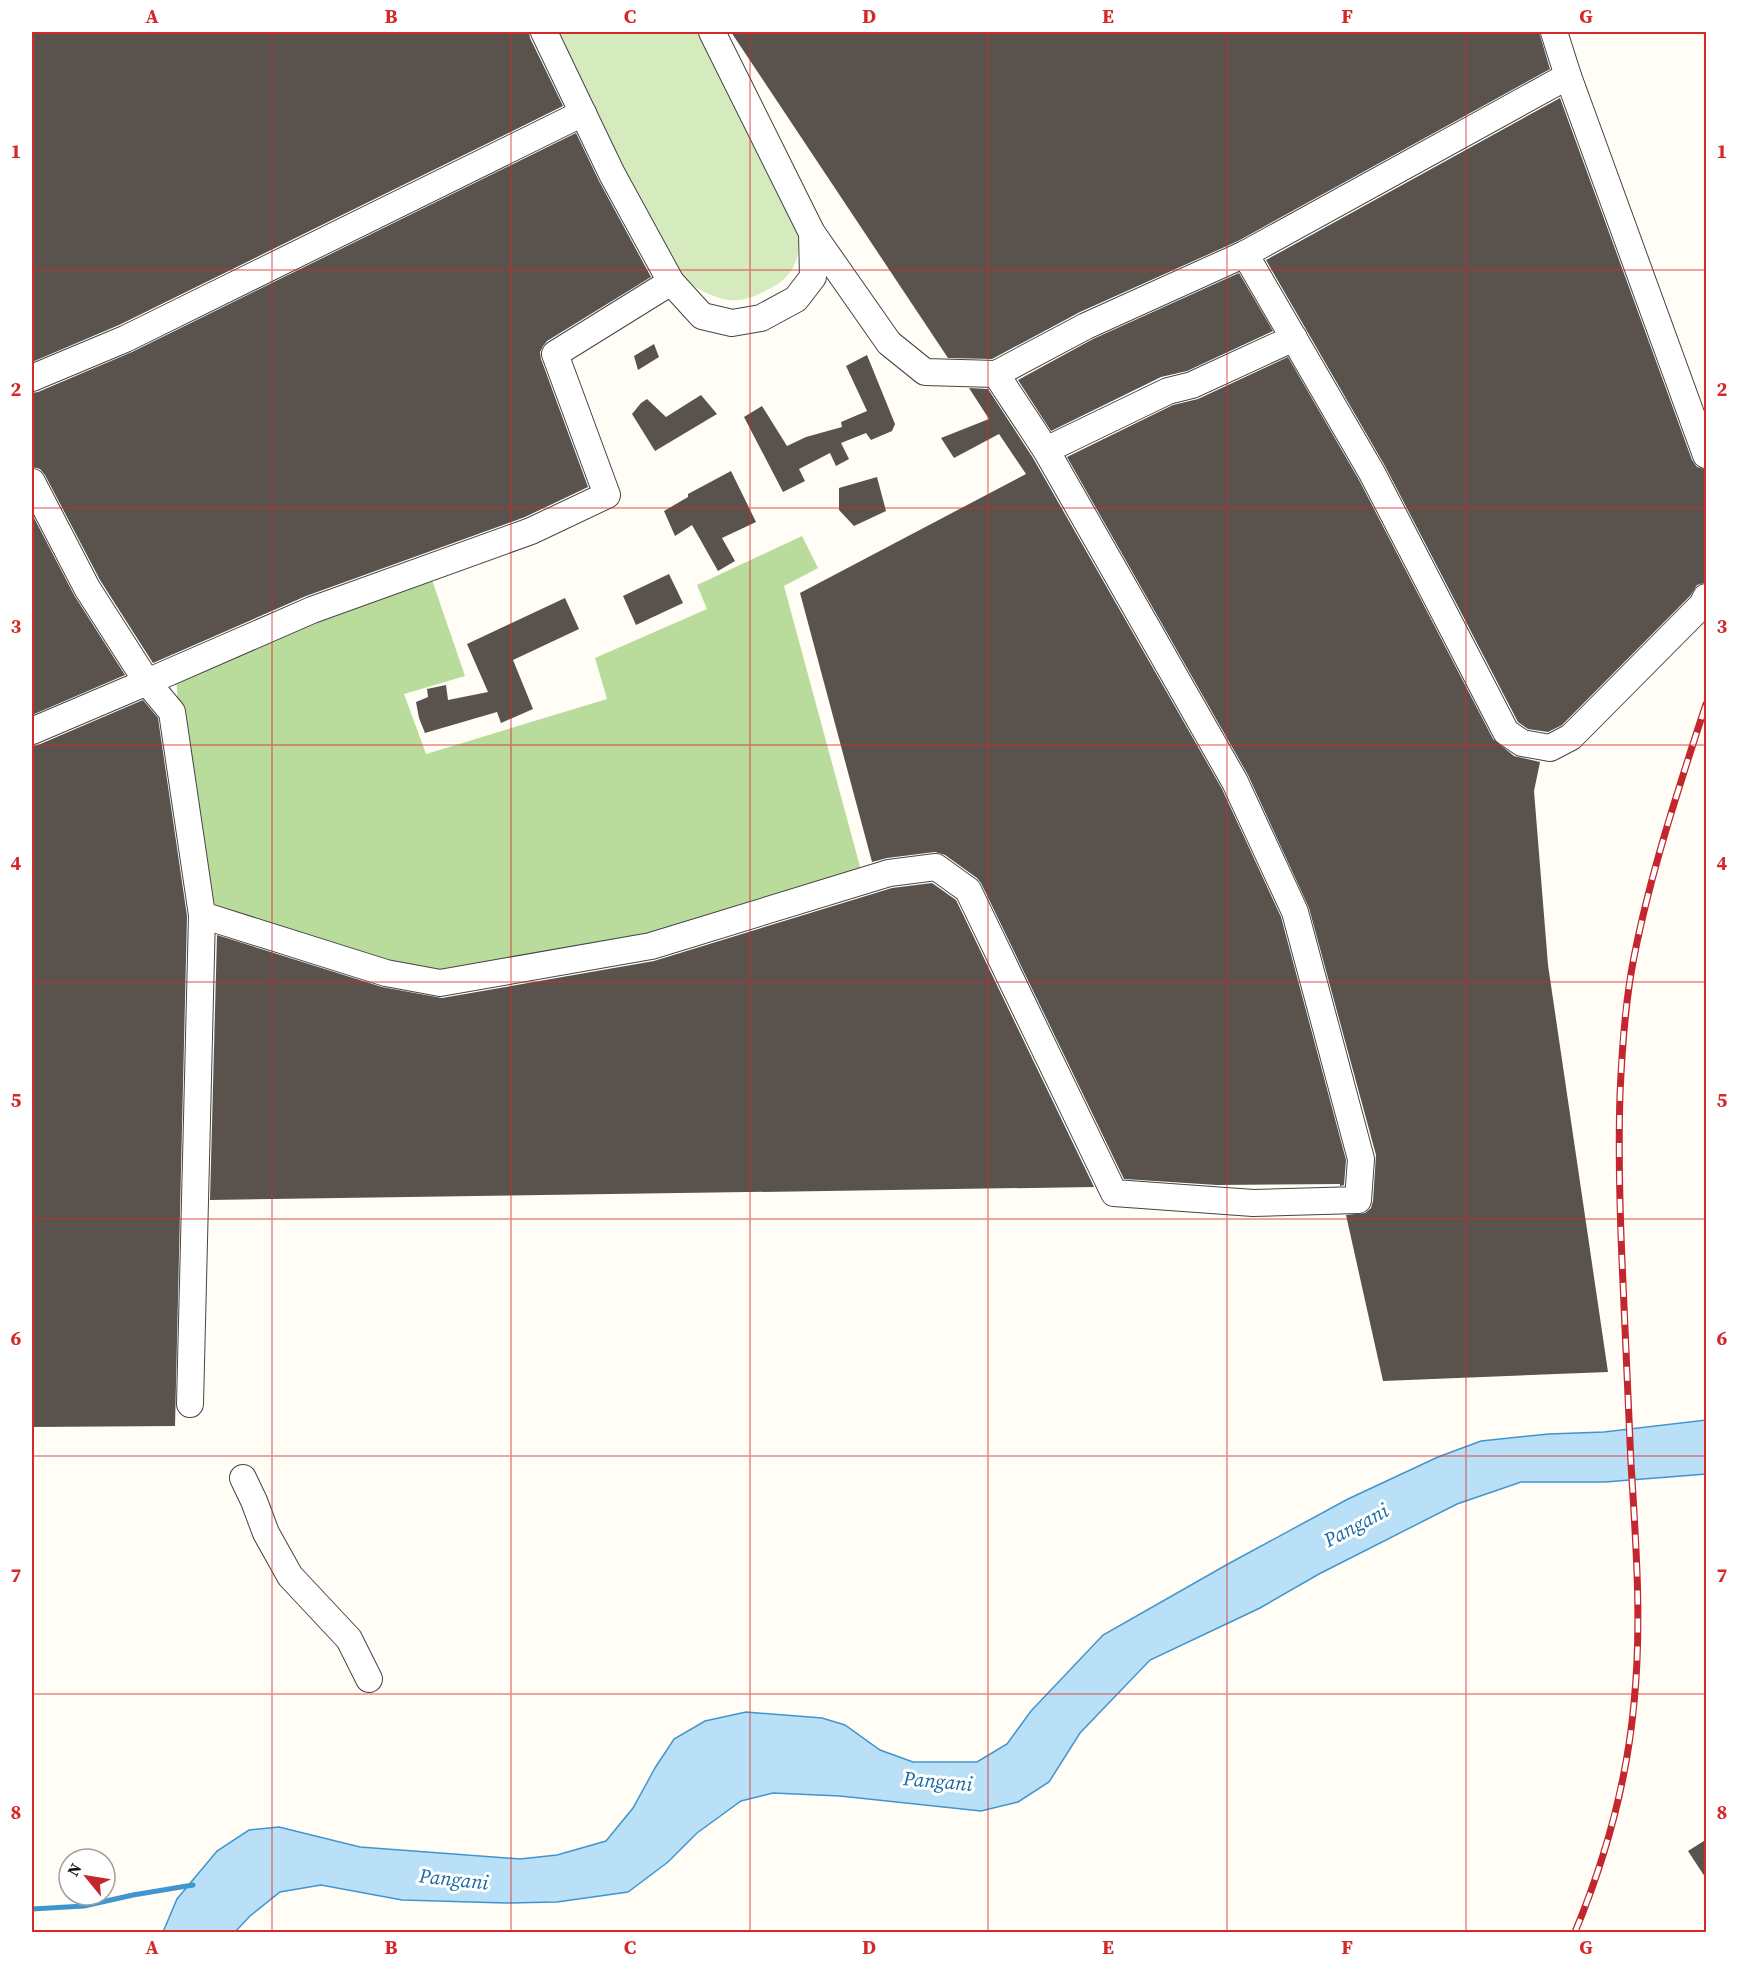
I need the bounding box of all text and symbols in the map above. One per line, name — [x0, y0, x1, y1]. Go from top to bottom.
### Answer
text: A — [145, 2, 159, 30]
text: B — [384, 2, 398, 30]
text: C — [624, 2, 636, 30]
text: D — [862, 2, 876, 30]
text: E — [1102, 2, 1114, 30]
text: F — [1341, 2, 1353, 30]
text: G — [1579, 2, 1593, 30]
text: 1 — [11, 137, 21, 165]
text: 1 — [1717, 137, 1727, 165]
text: 2 — [11, 375, 22, 403]
text: 2 — [1717, 375, 1728, 403]
text: 3 — [11, 612, 22, 640]
text: 3 — [1717, 612, 1728, 640]
text: 4 — [11, 849, 22, 877]
text: 4 — [1717, 849, 1728, 877]
text: 5 — [11, 1086, 22, 1114]
text: 5 — [1717, 1086, 1728, 1114]
text: 6 — [11, 1324, 22, 1352]
text: 6 — [1717, 1324, 1728, 1352]
water label: Pangani — [1318, 1496, 1393, 1554]
text: 7 — [11, 1561, 22, 1589]
text: 7 — [1717, 1561, 1728, 1589]
water label: Pangani — [901, 1764, 974, 1798]
text: 8 — [11, 1798, 21, 1826]
text: 8 — [1717, 1798, 1727, 1826]
north arrow — [57, 1847, 117, 1907]
text: N — [62, 1859, 87, 1880]
water label: Pangani — [417, 1861, 490, 1897]
text: A — [145, 1933, 159, 1961]
text: B — [384, 1933, 398, 1961]
text: C — [624, 1933, 636, 1961]
text: D — [862, 1933, 876, 1961]
text: E — [1102, 1933, 1114, 1961]
text: F — [1341, 1933, 1353, 1961]
text: G — [1579, 1933, 1593, 1961]

